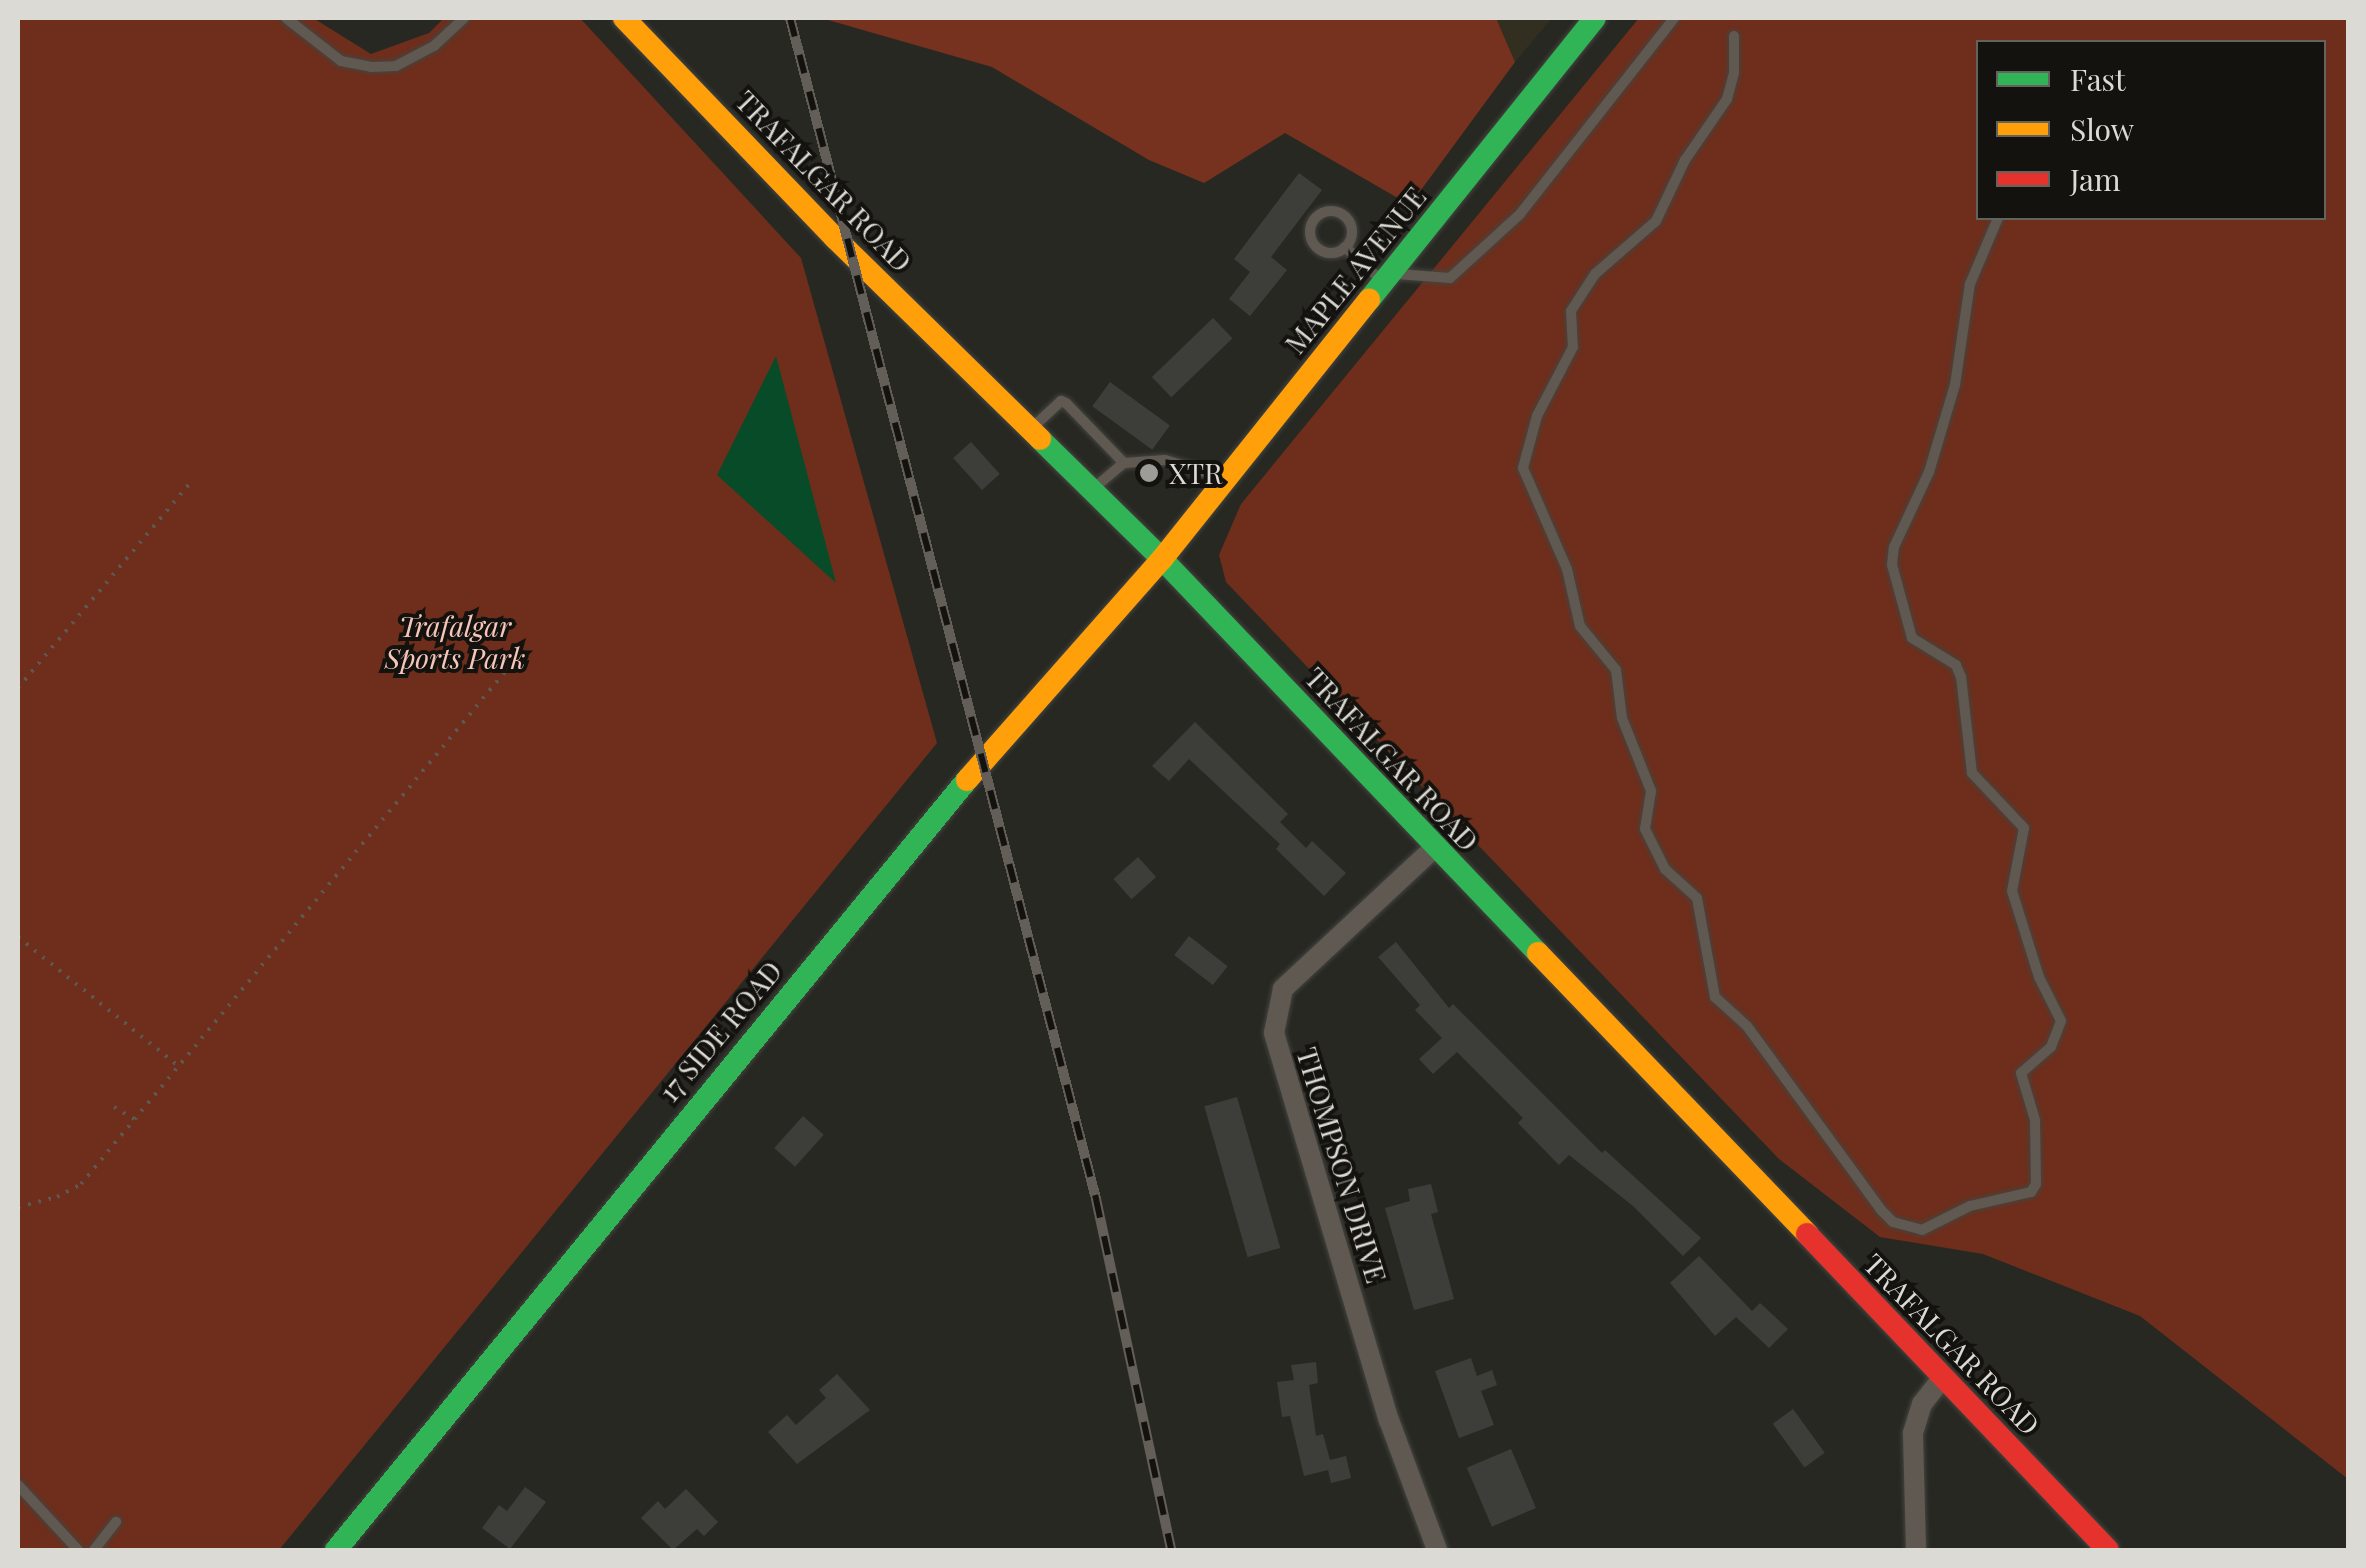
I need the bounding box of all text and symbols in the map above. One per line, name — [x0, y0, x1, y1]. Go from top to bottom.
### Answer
legend — [1976, 40, 2326, 220]
text: Fast — [2070, 59, 2126, 99]
street label: TRAFALGAR ROAD — [729, 84, 919, 278]
text: Slow — [2070, 109, 2134, 149]
text: Jam — [2070, 159, 2121, 199]
street label: MAPLE AVENUE — [1277, 180, 1433, 360]
place label: XTR — [1169, 456, 1222, 490]
marker: XTR — [1138, 462, 1160, 484]
park label: Trafalgar Sports Park — [385, 609, 525, 675]
street label: TRAFALGAR ROAD — [1298, 660, 1486, 858]
street label: 17 SIDE ROAD — [651, 954, 789, 1108]
street label: THOMPSON DRIVE — [1290, 1043, 1394, 1287]
street label: TRAFALGAR ROAD — [1857, 1247, 2047, 1441]

